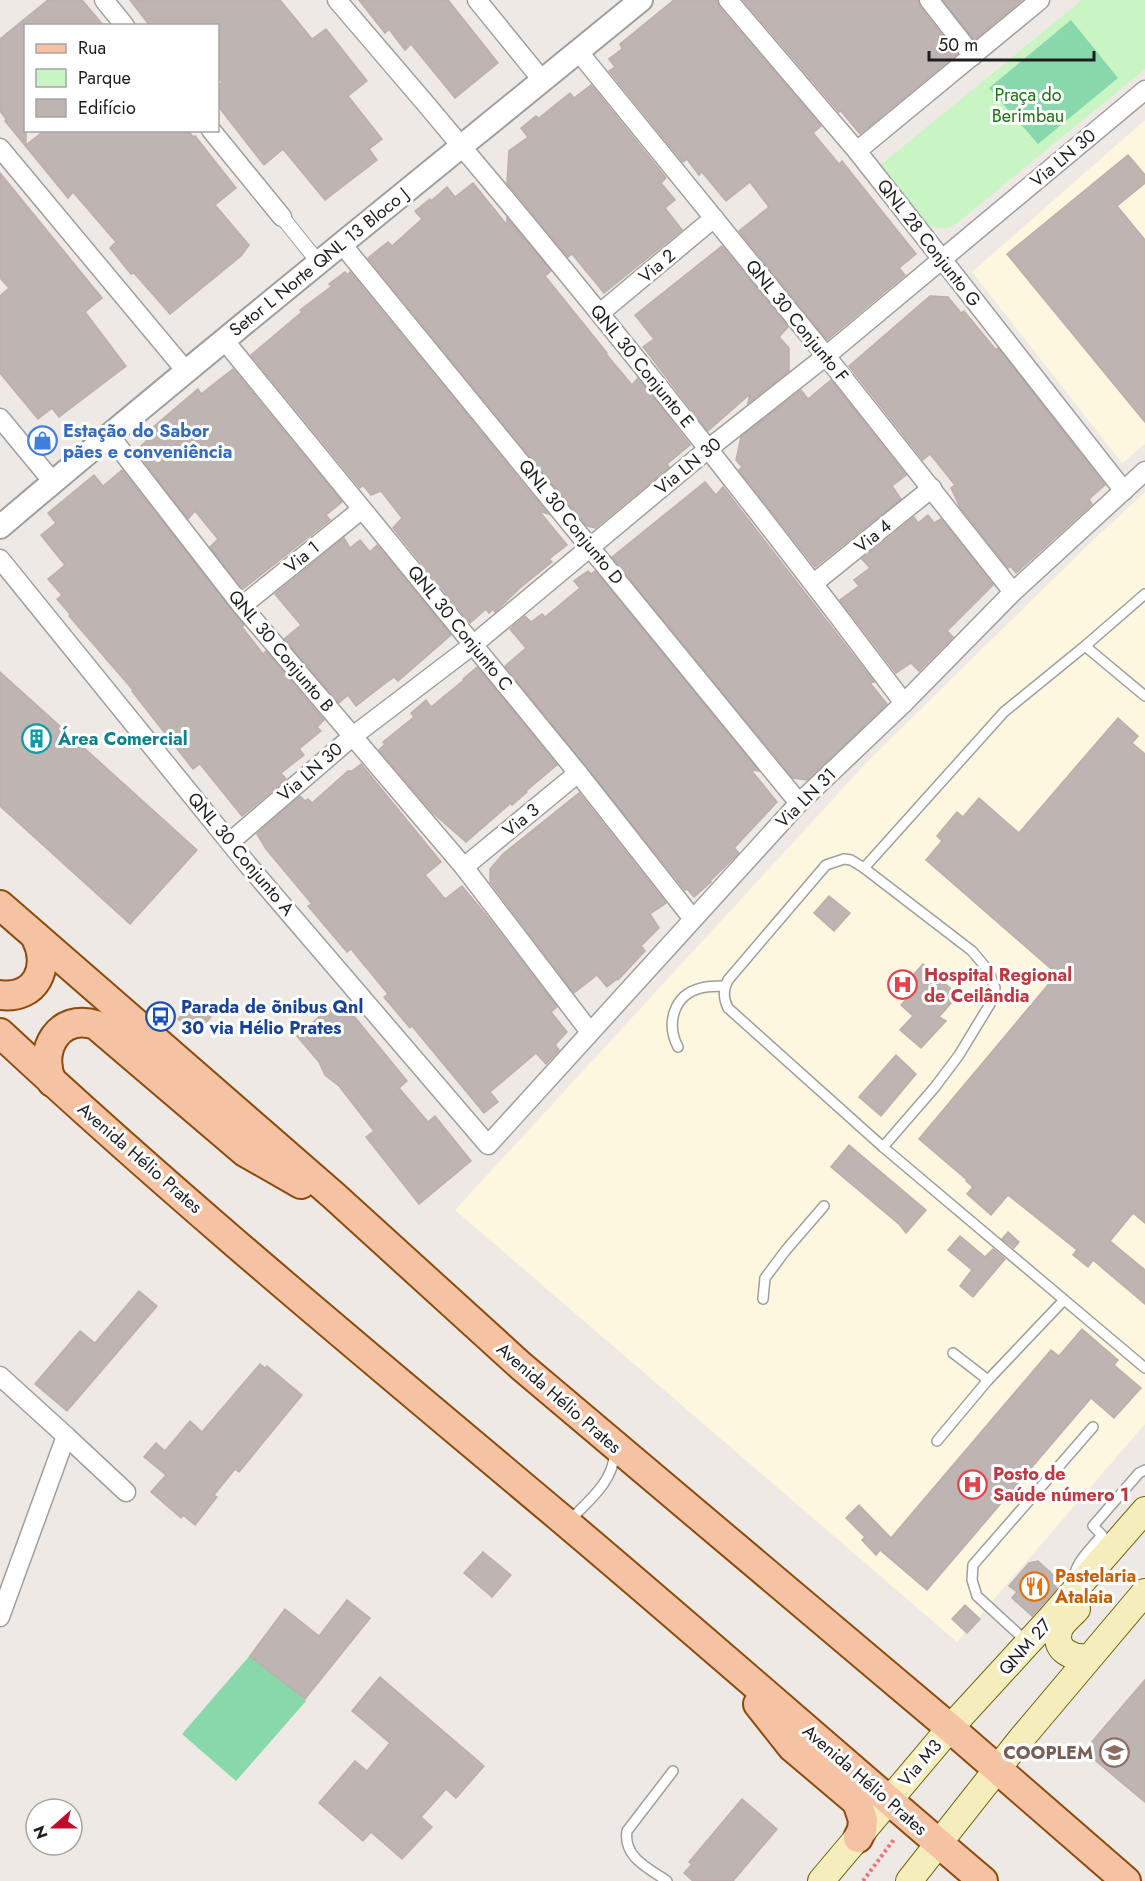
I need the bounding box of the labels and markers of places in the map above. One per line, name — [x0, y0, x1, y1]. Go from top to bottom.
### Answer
place label: Estação do Sabor pães e conveniência — [63, 418, 232, 465]
shop icon: Estação do Sabor pães e conveniência — [26, 425, 58, 457]
building icon: Área Comercial — [21, 723, 53, 755]
place label: Área Comercial — [57, 725, 188, 752]
place label: Hospital Regional de Ceilândia — [924, 962, 1072, 1009]
hospital icon: Hospital Regional de Ceilândia — [887, 969, 919, 1001]
place label: Parada de õnibus Qnl 30 via Hélio Prates — [181, 994, 363, 1041]
bus stop icon: Parada de õnibus Qnl 30 via Hélio Prates — [144, 1001, 176, 1033]
place label: Posto de Saúde número 1 — [993, 1461, 1129, 1508]
hospital icon: Posto de Saúde número 1 — [956, 1468, 988, 1500]
place label: Pastelaria Atalaia — [1054, 1563, 1136, 1610]
restaurant icon: Pastelaria Atalaia — [1018, 1570, 1050, 1602]
school or university icon: COOPLEM — [1098, 1737, 1130, 1769]
place label: COOPLEM — [1003, 1740, 1093, 1766]

